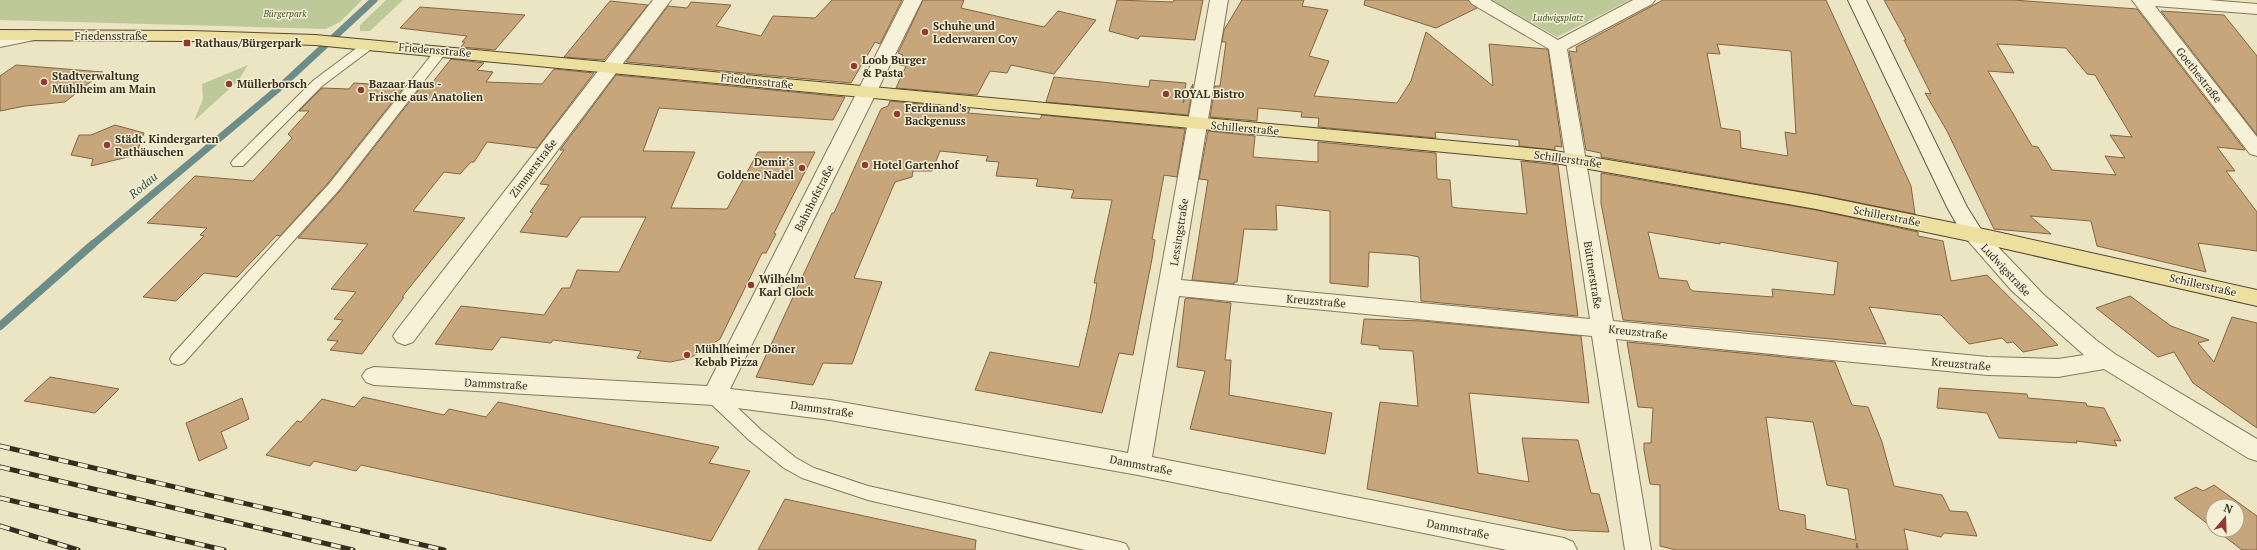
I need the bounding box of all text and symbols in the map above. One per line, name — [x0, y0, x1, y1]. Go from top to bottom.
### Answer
park label: Bürgerpark — [262, 8, 307, 20]
park label: Ludwigsplatz — [1532, 12, 1584, 24]
place label: Schuhe und Lederwaren Coy — [933, 19, 1017, 46]
marker: Schuhe und Lederwaren Coy — [920, 27, 930, 37]
street label: Friedensstraße — [74, 29, 148, 43]
place label: Rathaus/Bürgerpark — [195, 36, 302, 50]
marker: Rathaus/Bürgerpark — [182, 38, 192, 48]
street label: Friedensstraße — [398, 40, 473, 60]
street label: Goethestraße — [2173, 45, 2225, 106]
place label: Loob Burger & Pasta — [862, 53, 927, 80]
marker: Loob Burger & Pasta — [849, 61, 859, 71]
place label: Stadtverwaltung Mühlheim am Main — [52, 69, 156, 96]
street label: Friedensstraße — [720, 70, 795, 92]
marker: Stadtverwaltung Mühlheim am Main — [39, 77, 49, 87]
place label: Müllerborsch — [237, 77, 307, 91]
place label: Bazaar Haus - Frische aus Anatolien — [369, 77, 483, 104]
marker: Müllerborsch — [224, 79, 234, 89]
marker: Bazaar Haus - Frische aus Anatolien — [356, 85, 366, 95]
place label: ROYAL Bistro — [1174, 87, 1245, 101]
marker: ROYAL Bistro — [1161, 89, 1171, 99]
place label: Ferdinand's Backgenuss — [905, 101, 967, 128]
marker: Ferdinand's Backgenuss — [892, 109, 902, 119]
street label: Schillerstraße — [1210, 118, 1280, 138]
place label: Städt. Kindergarten Rathäuschen — [115, 132, 219, 159]
street label: Zimmerstraße — [506, 135, 560, 200]
marker: Städt. Kindergarten Rathäuschen — [102, 140, 112, 150]
street label: Schillerstraße — [1533, 147, 1603, 171]
place label: Demir's Goldene Nadel — [717, 155, 794, 182]
place label: Hotel Gartenhof — [873, 158, 959, 172]
marker: Hotel Gartenhof — [860, 160, 870, 170]
street label: Bahnhofstraße — [791, 162, 837, 234]
marker: Demir's Goldene Nadel — [797, 163, 807, 173]
water label: Rodau — [125, 169, 160, 202]
street label: Lessingstraße — [1167, 197, 1191, 267]
street label: Schillerstraße — [1852, 203, 1922, 229]
street label: Büttnerstraße — [1581, 240, 1605, 310]
street label: Ludwigstraße — [1978, 241, 2034, 300]
street label: Schillerstraße — [2168, 270, 2238, 300]
place label: Wilhelm Karl Glock — [759, 272, 815, 299]
marker: Wilhelm Karl Glock — [746, 280, 756, 290]
street label: Kreuzstraße — [1286, 291, 1347, 311]
street label: Kreuzstraße — [1608, 322, 1669, 342]
place label: Mühlheimer Döner Kebab Pizza — [695, 342, 796, 369]
marker: Mühlheimer Döner Kebab Pizza — [682, 350, 692, 360]
street label: Kreuzstraße — [1931, 354, 1992, 374]
street label: Dammstraße — [464, 375, 529, 393]
street label: Dammstraße — [790, 398, 855, 420]
street label: Dammstraße — [1108, 452, 1174, 478]
north arrow — [2205, 498, 2245, 538]
text: N — [2222, 501, 2235, 517]
street label: Dammstraße — [1425, 516, 1491, 542]

